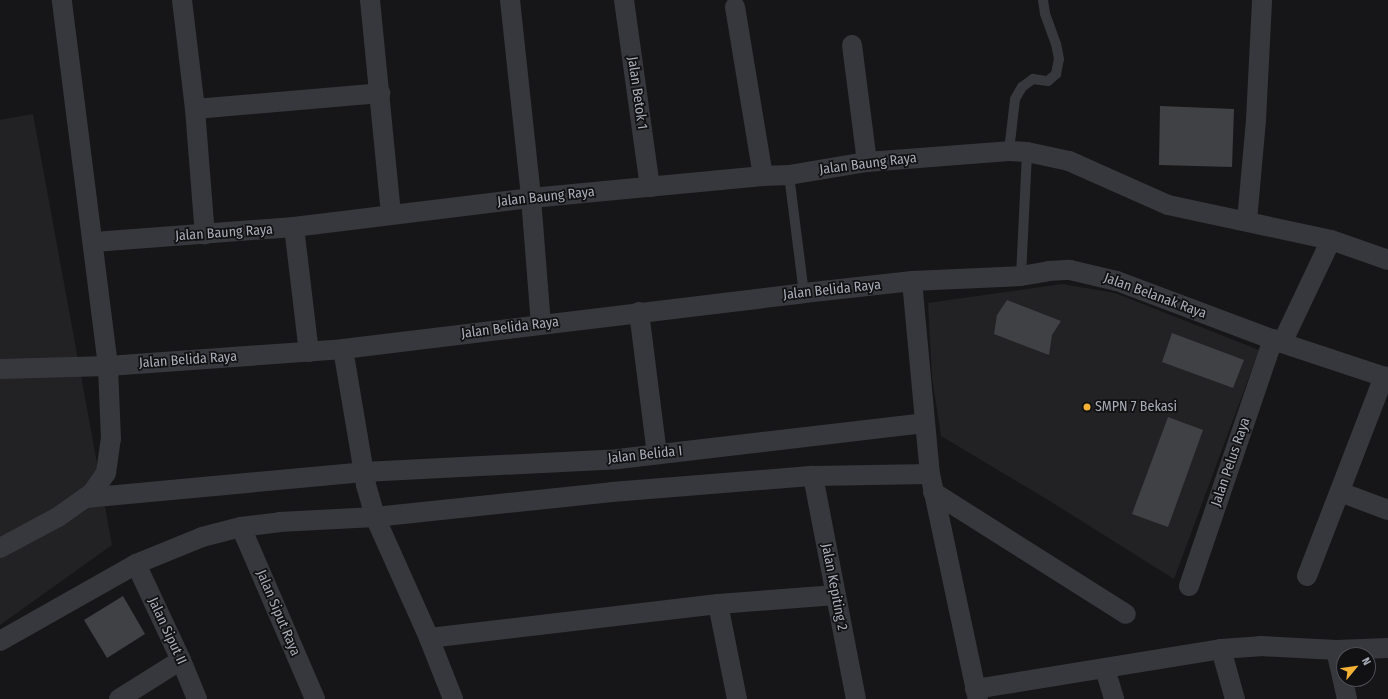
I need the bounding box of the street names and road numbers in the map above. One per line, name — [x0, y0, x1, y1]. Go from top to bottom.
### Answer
street label: Jalan Betok 1 — [624, 56, 650, 130]
street label: Jalan Baung Raya — [818, 150, 918, 178]
street label: Jalan Baung Raya — [496, 184, 596, 210]
street label: Jalan Baung Raya — [175, 221, 273, 245]
street label: Jalan Belanak Raya — [1101, 270, 1209, 322]
street label: Jalan Belida Raya — [782, 277, 882, 303]
street label: Jalan Belida Raya — [460, 314, 560, 342]
street label: Jalan Belida Raya — [138, 348, 238, 372]
street label: Jalan Pelus Raya — [1208, 415, 1254, 509]
street label: Jalan Belida I — [607, 443, 683, 467]
street label: Jalan Kepiting 2 — [817, 542, 851, 632]
street label: Jalan Siput Raya — [252, 567, 304, 659]
street label: Jalan Siput II — [144, 595, 190, 667]

